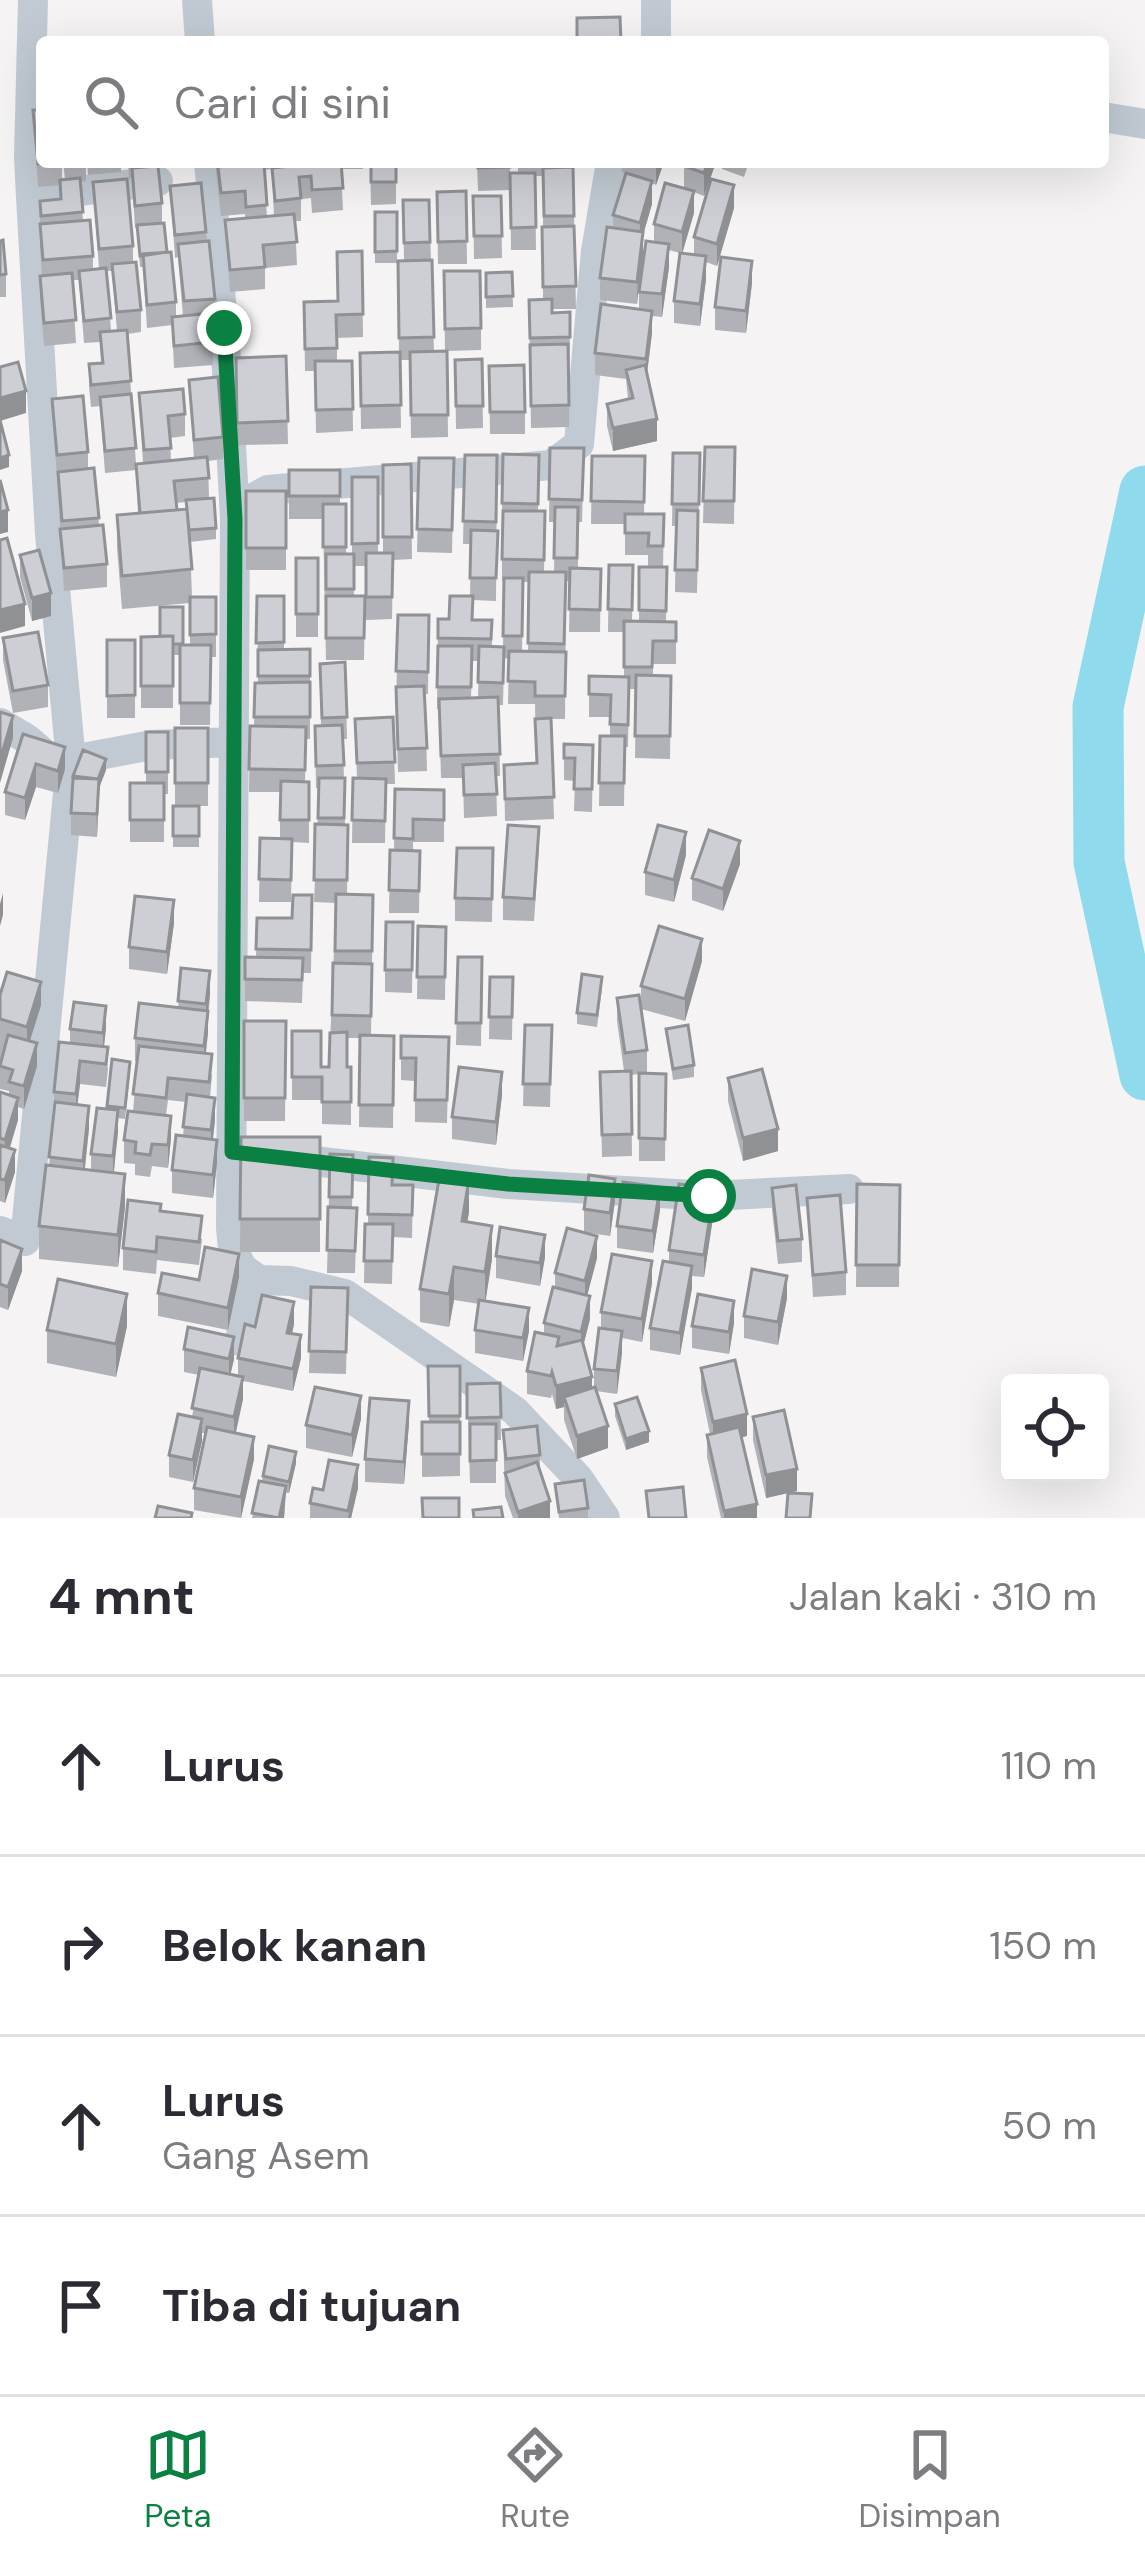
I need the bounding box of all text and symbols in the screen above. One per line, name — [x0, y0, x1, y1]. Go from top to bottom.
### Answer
search box — [36, 36, 1109, 168]
icon: search — [78, 69, 144, 135]
text: Cari di sini — [174, 73, 391, 132]
route end — [197, 301, 251, 355]
route start — [682, 1169, 736, 1223]
map controls — [1001, 1374, 1109, 1482]
button: locate — [1001, 1374, 1109, 1482]
text: 4 mnt — [48, 1563, 195, 1630]
text: Jalan kaki · 310 m — [789, 1571, 1097, 1622]
icon: ahead — [48, 1733, 114, 1799]
text: Lurus — [162, 1736, 285, 1795]
text: 110 m — [1001, 1740, 1097, 1791]
icon: right — [48, 1913, 114, 1979]
text: Belok kanan — [162, 1916, 427, 1975]
text: 150 m — [989, 1920, 1097, 1971]
text: Lurus — [162, 2071, 285, 2130]
icon: ahead — [48, 2093, 114, 2159]
text: 50 m — [1001, 2100, 1097, 2151]
text: Gang Asem — [162, 2130, 370, 2181]
icon: arrive — [48, 2273, 114, 2339]
text: Tiba di tujuan — [162, 2276, 461, 2335]
tab: Peta — [144, 2422, 212, 2537]
tab: Rute — [500, 2422, 570, 2537]
tab: Disimpan — [859, 2422, 1001, 2537]

